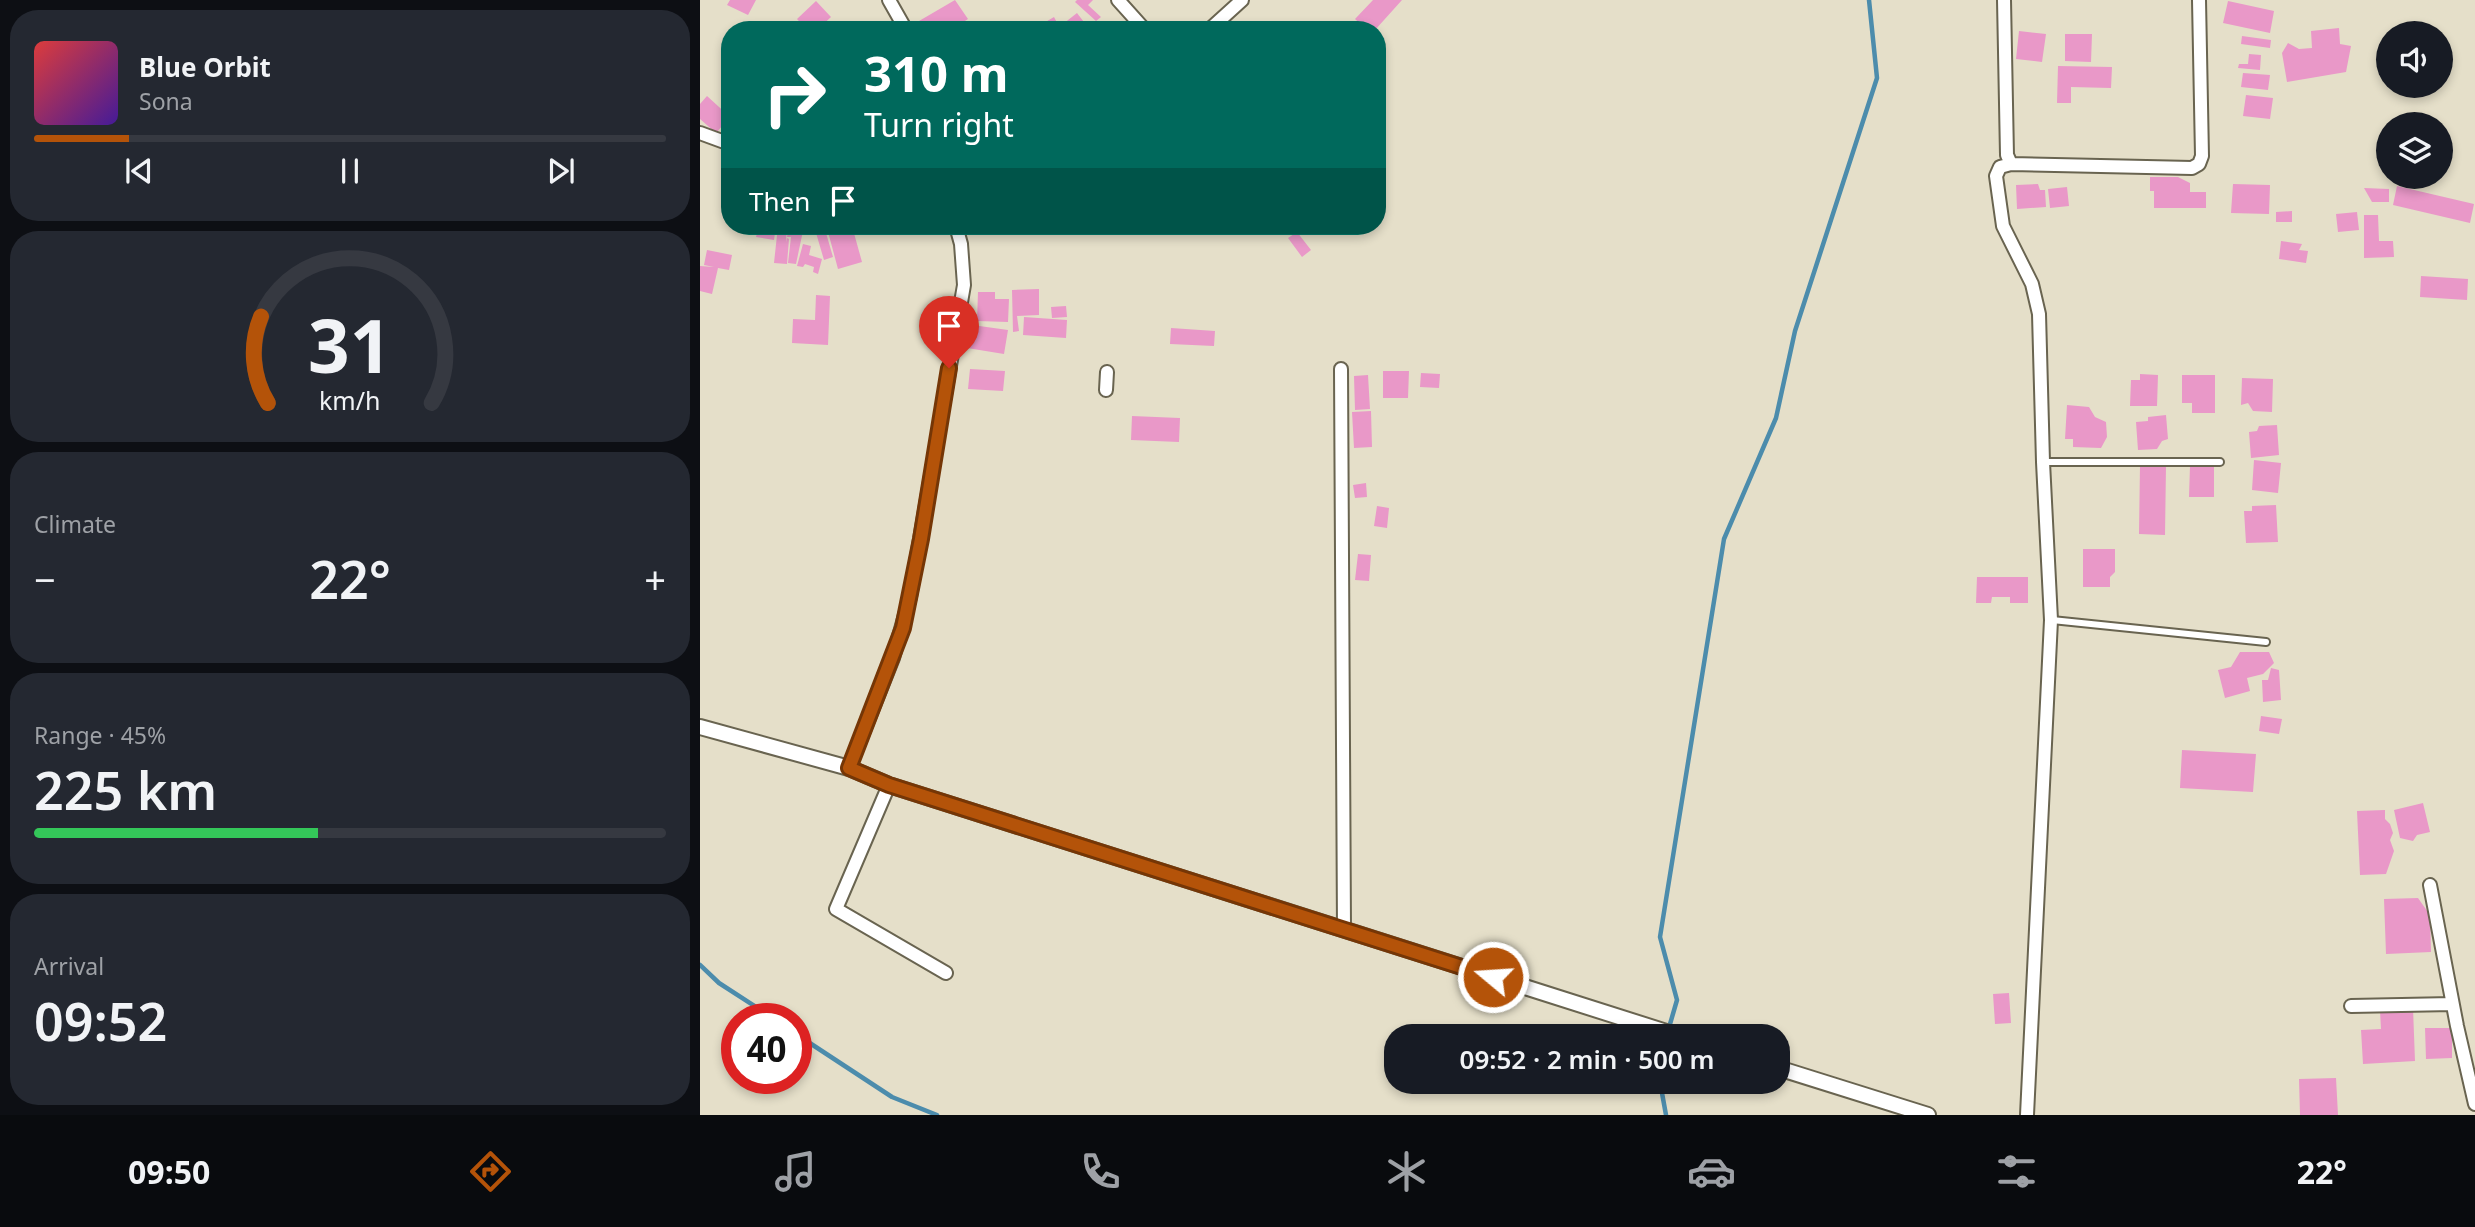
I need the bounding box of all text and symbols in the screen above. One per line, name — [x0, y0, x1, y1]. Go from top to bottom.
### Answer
map controls — [2376, 21, 2453, 189]
button: sound — [2376, 21, 2453, 98]
text: 310 m — [864, 40, 1009, 106]
text: Blue Orbit — [139, 49, 271, 85]
icon: right — [749, 49, 840, 140]
text: Sona — [139, 85, 193, 117]
text: Turn right — [864, 103, 1014, 146]
button: layers — [2376, 112, 2453, 189]
icon: previous — [120, 152, 158, 190]
icon: pause — [331, 152, 369, 190]
icon: next — [542, 152, 580, 190]
icon: arrive — [824, 182, 862, 220]
text: Then — [749, 183, 810, 219]
text: 31 — [308, 295, 392, 394]
pin — [919, 296, 979, 368]
icon: arrive — [930, 307, 968, 345]
text: km/h — [319, 382, 381, 416]
text: Climate — [34, 508, 116, 540]
text: 22° — [309, 543, 391, 614]
text: − — [34, 553, 56, 605]
text: + — [644, 553, 666, 605]
text: Range · 45% — [34, 719, 166, 751]
text: 225 km — [34, 754, 217, 825]
position arrow — [1456, 940, 1530, 1014]
text: Arrival — [34, 950, 104, 982]
text: 09:52 — [34, 985, 167, 1056]
speed limit sign: 40 — [721, 1003, 812, 1094]
text: 09:52 · 2 min · 500 m — [1460, 1041, 1714, 1077]
icon: directions — [466, 1147, 515, 1196]
icon: music — [771, 1147, 820, 1196]
icon: phone — [1076, 1147, 1125, 1196]
icon: climate — [1382, 1147, 1431, 1196]
icon: car — [1687, 1147, 1736, 1196]
icon: filters — [1992, 1147, 2041, 1196]
text: 09:50 — [128, 1150, 210, 1193]
text: 22° — [2297, 1150, 2347, 1193]

